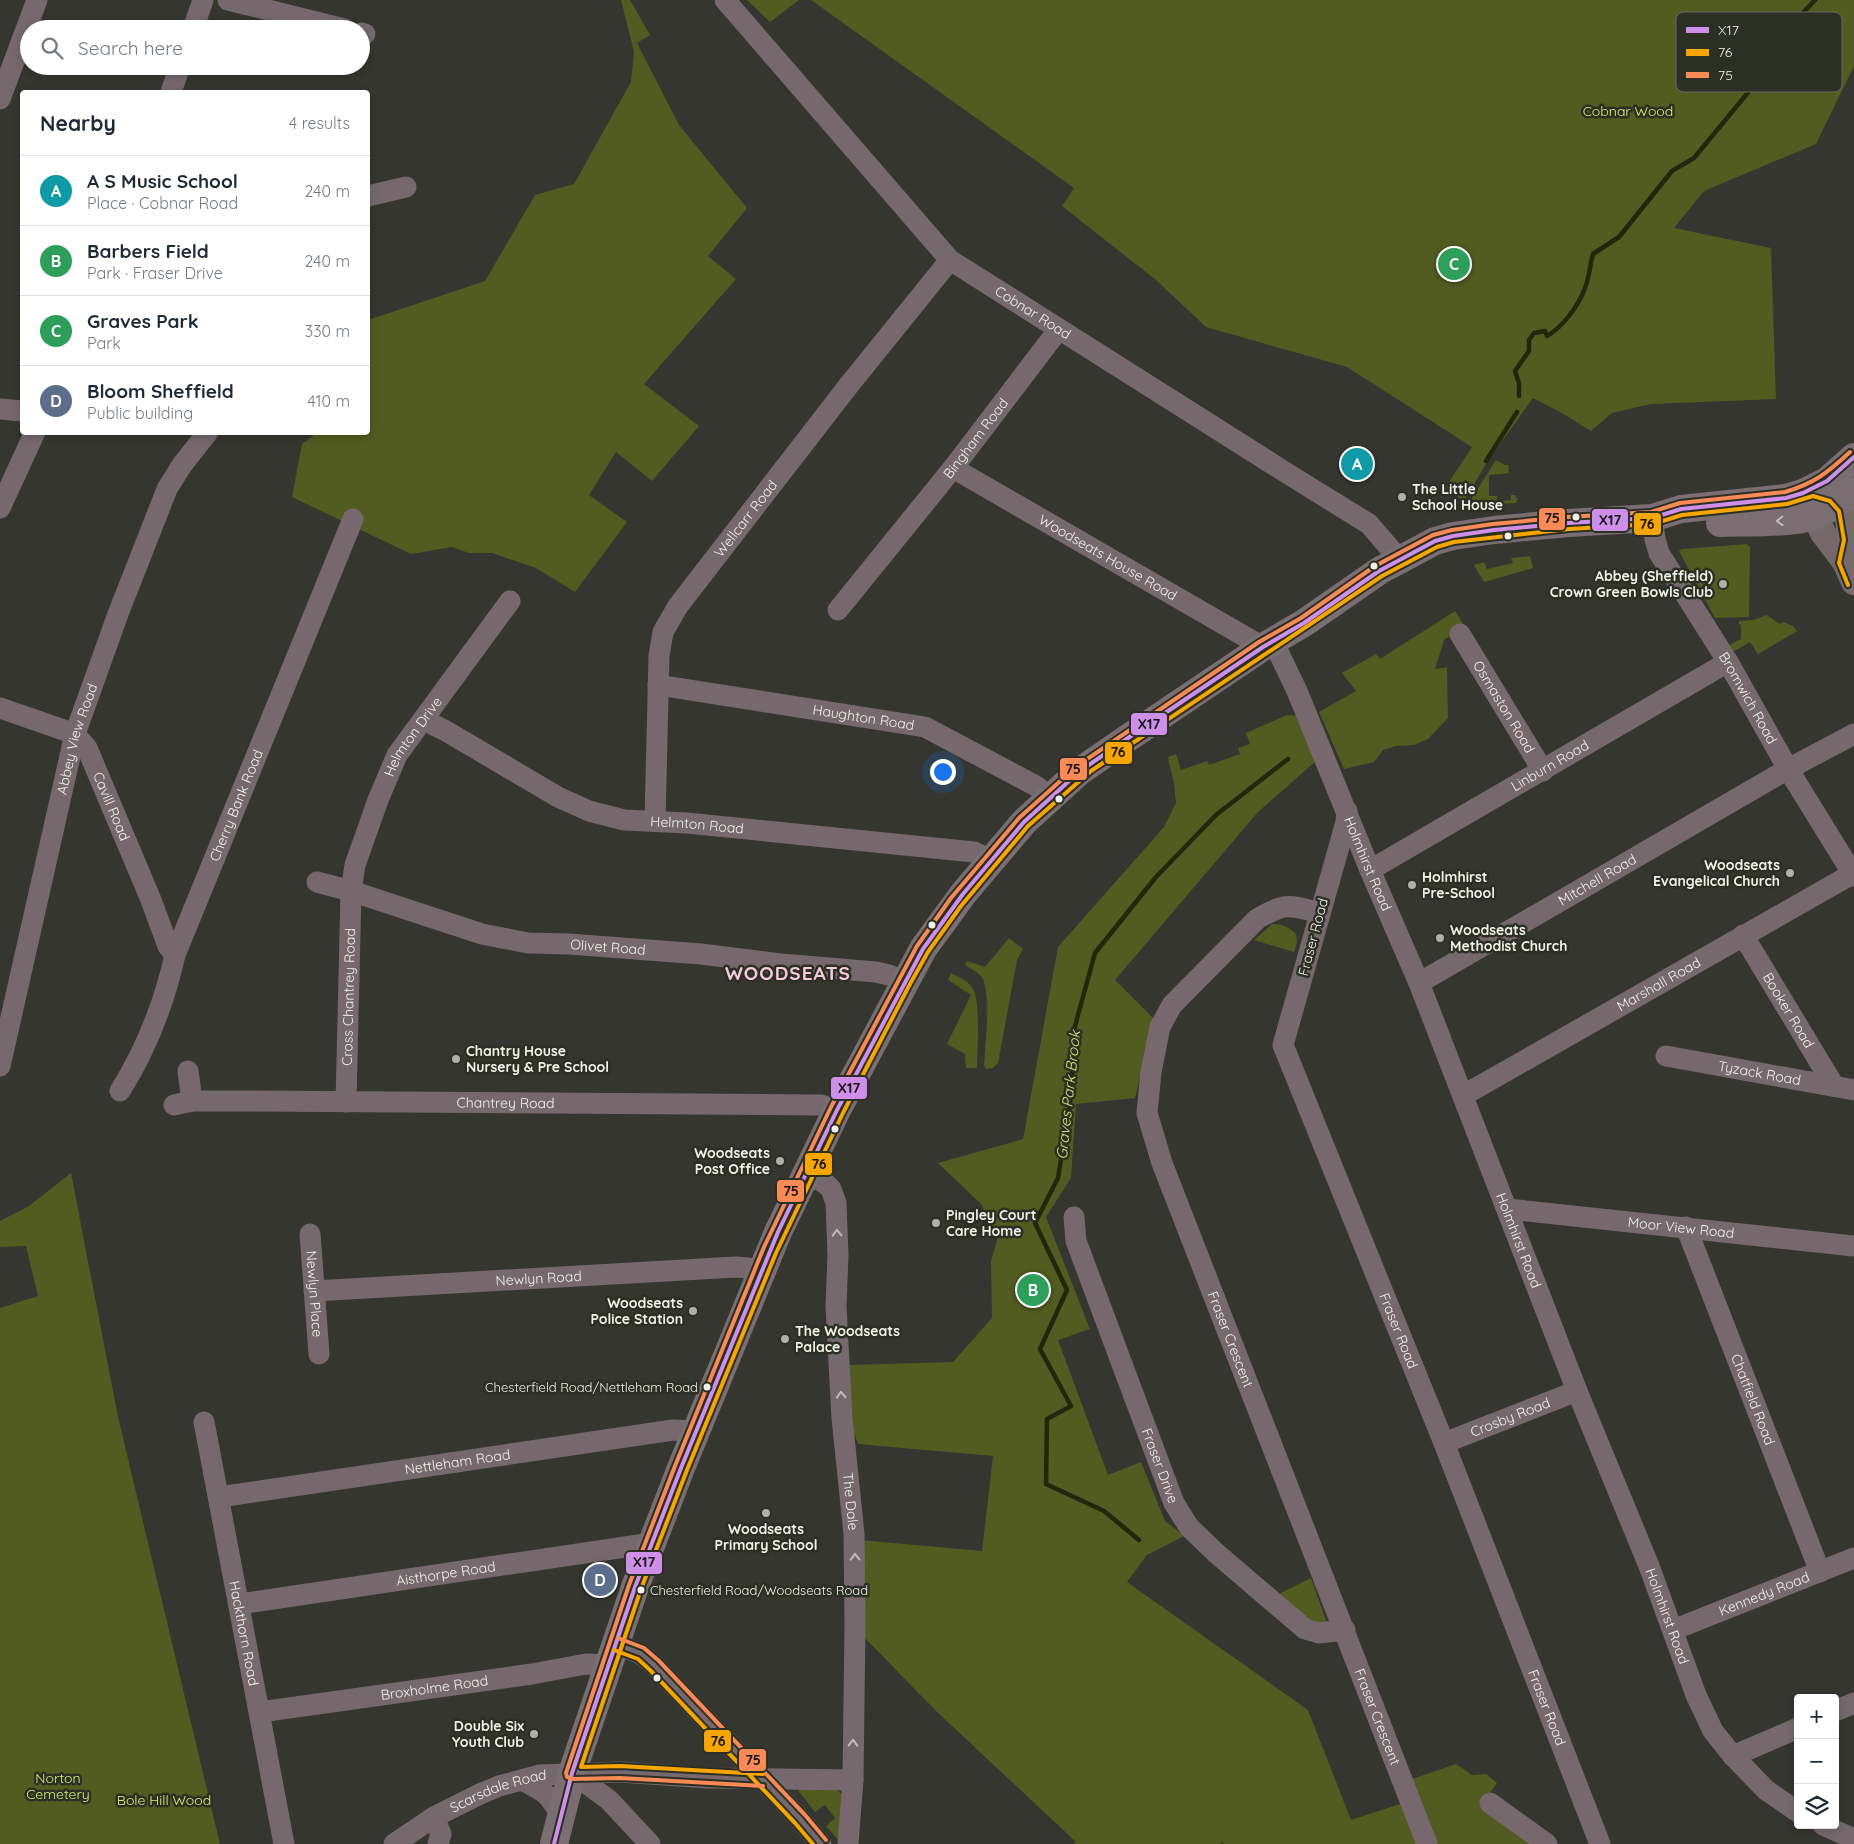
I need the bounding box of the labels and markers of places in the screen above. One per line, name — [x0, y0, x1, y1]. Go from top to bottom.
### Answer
pin: C — [1438, 245, 1470, 283]
pin: A — [1341, 445, 1373, 483]
place label: The Little School House — [1412, 480, 1503, 514]
marker: The Little School House — [1396, 491, 1408, 503]
unlabelled marker — [1571, 512, 1581, 522]
unlabelled marker — [1503, 531, 1513, 541]
unlabelled marker — [1369, 561, 1379, 571]
place label: Abbey (Sheffield) Crown Green Bowls Club — [1550, 567, 1713, 601]
marker: Abbey (Sheffield) Crown Green Bowls Club — [1717, 578, 1729, 590]
unlabelled marker — [1054, 794, 1064, 804]
place label: Woodseats Evangelical Church — [1653, 856, 1780, 890]
marker: Woodseats Evangelical Church — [1784, 867, 1796, 879]
place label: Holmhirst Pre-School — [1422, 868, 1495, 902]
marker: Holmhirst Pre-School — [1406, 879, 1418, 891]
unlabelled marker — [927, 920, 937, 930]
place label: Woodseats Methodist Church — [1450, 921, 1567, 955]
marker: Woodseats Methodist Church — [1434, 932, 1446, 944]
place label: Chantry House Nursery & Pre School — [466, 1042, 609, 1076]
marker: Chantry House Nursery & Pre School — [450, 1053, 462, 1065]
unlabelled marker — [830, 1124, 840, 1134]
place label: Woodseats Post Office — [694, 1144, 770, 1178]
marker: Woodseats Post Office — [774, 1155, 786, 1167]
place label: Pingley Court Care Home — [946, 1206, 1037, 1240]
marker: Pingley Court Care Home — [930, 1217, 942, 1229]
pin: B — [1017, 1271, 1049, 1309]
place label: Woodseats Police Station — [590, 1294, 683, 1328]
marker: Woodseats Police Station — [687, 1305, 699, 1317]
place label: The Woodseats Palace — [795, 1322, 900, 1356]
marker: The Woodseats Palace — [779, 1333, 791, 1345]
place label: Chesterfield Road/Nettleham Road — [485, 1379, 698, 1395]
marker: Chesterfield Road/Nettleham Road — [702, 1382, 712, 1392]
marker: Woodseats Primary School — [760, 1507, 772, 1519]
place label: Woodseats Primary School — [715, 1520, 817, 1554]
pin: D — [584, 1561, 616, 1599]
place label: Chesterfield Road/Woodseats Road — [650, 1582, 868, 1598]
marker: Chesterfield Road/Woodseats Road — [636, 1585, 646, 1595]
unlabelled marker — [652, 1673, 662, 1683]
place label: Double Six Youth Club — [452, 1717, 524, 1751]
marker: Double Six Youth Club — [528, 1728, 540, 1740]

